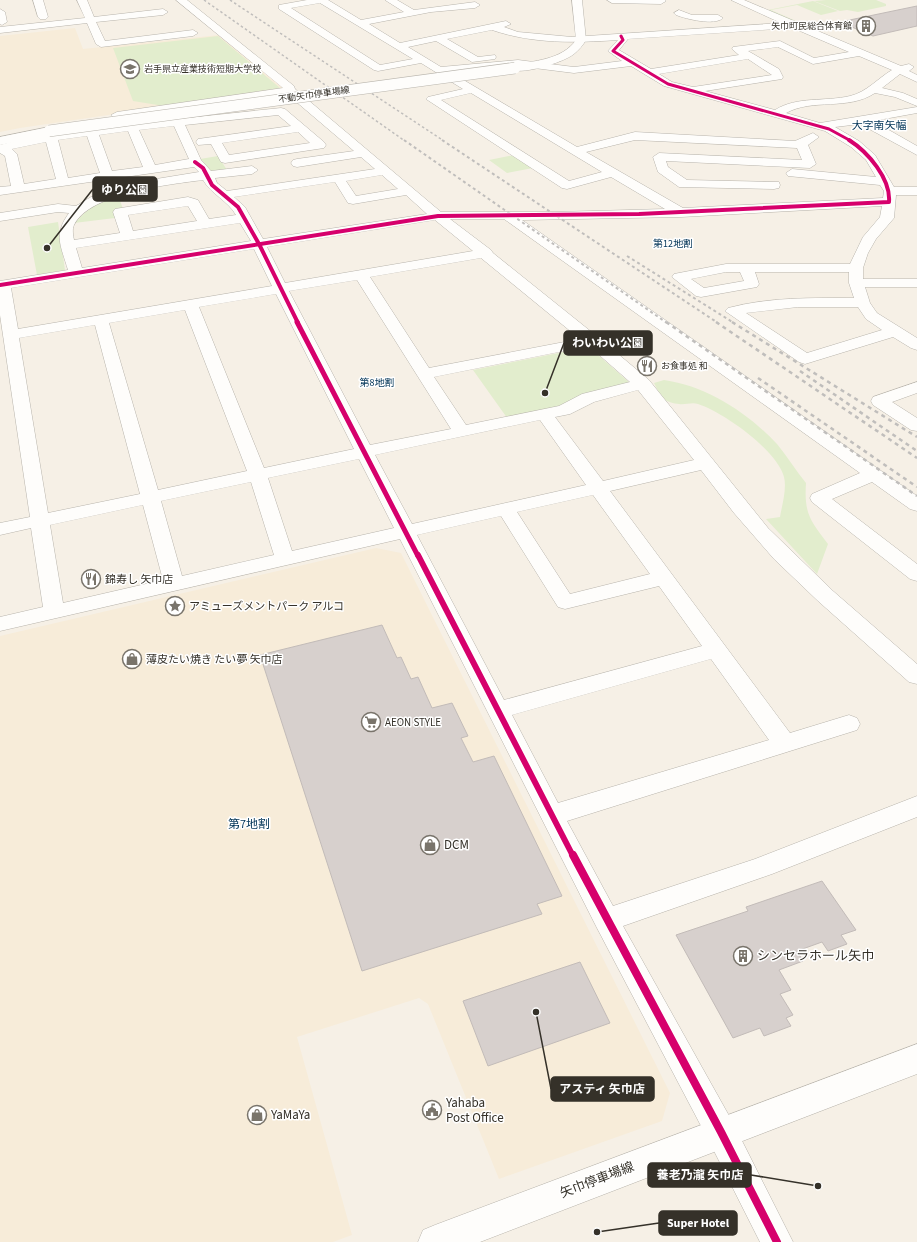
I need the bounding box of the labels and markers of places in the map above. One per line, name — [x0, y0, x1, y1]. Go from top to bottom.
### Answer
building icon: 矢巾町民総合体育館 — [855, 15, 877, 37]
place label: 矢巾町民総合体育館 — [771, 20, 852, 33]
school or university icon: 岩手県立産業技術短期大学校 — [119, 58, 141, 80]
place label: 岩手県立産業技術短期大学校 — [144, 63, 261, 76]
callout: ゆり公園 — [93, 177, 157, 201]
callout: わいわい公園 — [564, 331, 652, 355]
restaurant icon: お食事処 和 — [636, 355, 658, 377]
place label: お食事処 和 — [661, 360, 708, 373]
restaurant icon: 錦寿し 矢巾店 — [80, 568, 102, 590]
place label: 錦寿し 矢巾店 — [105, 572, 173, 587]
place icon: アミューズメントパーク アルコ — [164, 595, 186, 617]
place label: アミューズメントパーク アルコ — [189, 599, 344, 614]
shop icon: 薄皮たい焼き たい夢 矢巾店 — [121, 648, 143, 670]
place label: 薄皮たい焼き たい夢 矢巾店 — [146, 652, 282, 667]
supermarket icon: AEON STYLE — [360, 711, 382, 733]
place label: AEON STYLE — [385, 715, 441, 730]
shop icon: DCM — [419, 834, 441, 856]
place label: DCM — [444, 836, 469, 854]
building icon: シンセラホール矢巾 — [732, 945, 754, 967]
place label: シンセラホール矢巾 — [757, 947, 874, 965]
callout: アスティ 矢巾店 — [551, 1077, 654, 1101]
place label: Yahaba Post Office — [445, 1094, 504, 1127]
public building icon: Yahaba Post Office — [421, 1099, 443, 1121]
shop icon: YaMaYa — [246, 1104, 268, 1126]
place label: YaMaYa — [270, 1106, 310, 1124]
callout: 養老乃瀧 矢巾店 — [648, 1163, 751, 1187]
callout: Super Hotel — [659, 1211, 737, 1235]

